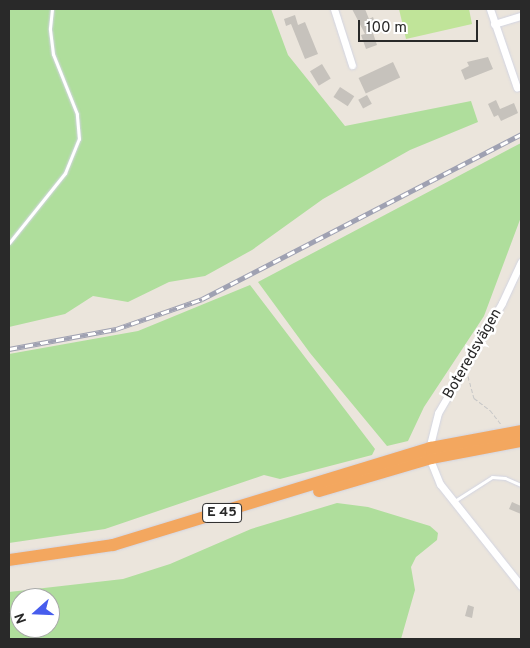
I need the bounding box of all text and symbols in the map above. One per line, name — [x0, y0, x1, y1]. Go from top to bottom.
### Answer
scale bar — [360, 10, 480, 42]
text: 100 m — [366, 19, 407, 38]
street label: Boteredsvägen — [440, 306, 506, 402]
road number: E 45 — [202, 502, 242, 524]
north arrow — [10, 588, 60, 638]
text: N — [12, 610, 31, 626]

